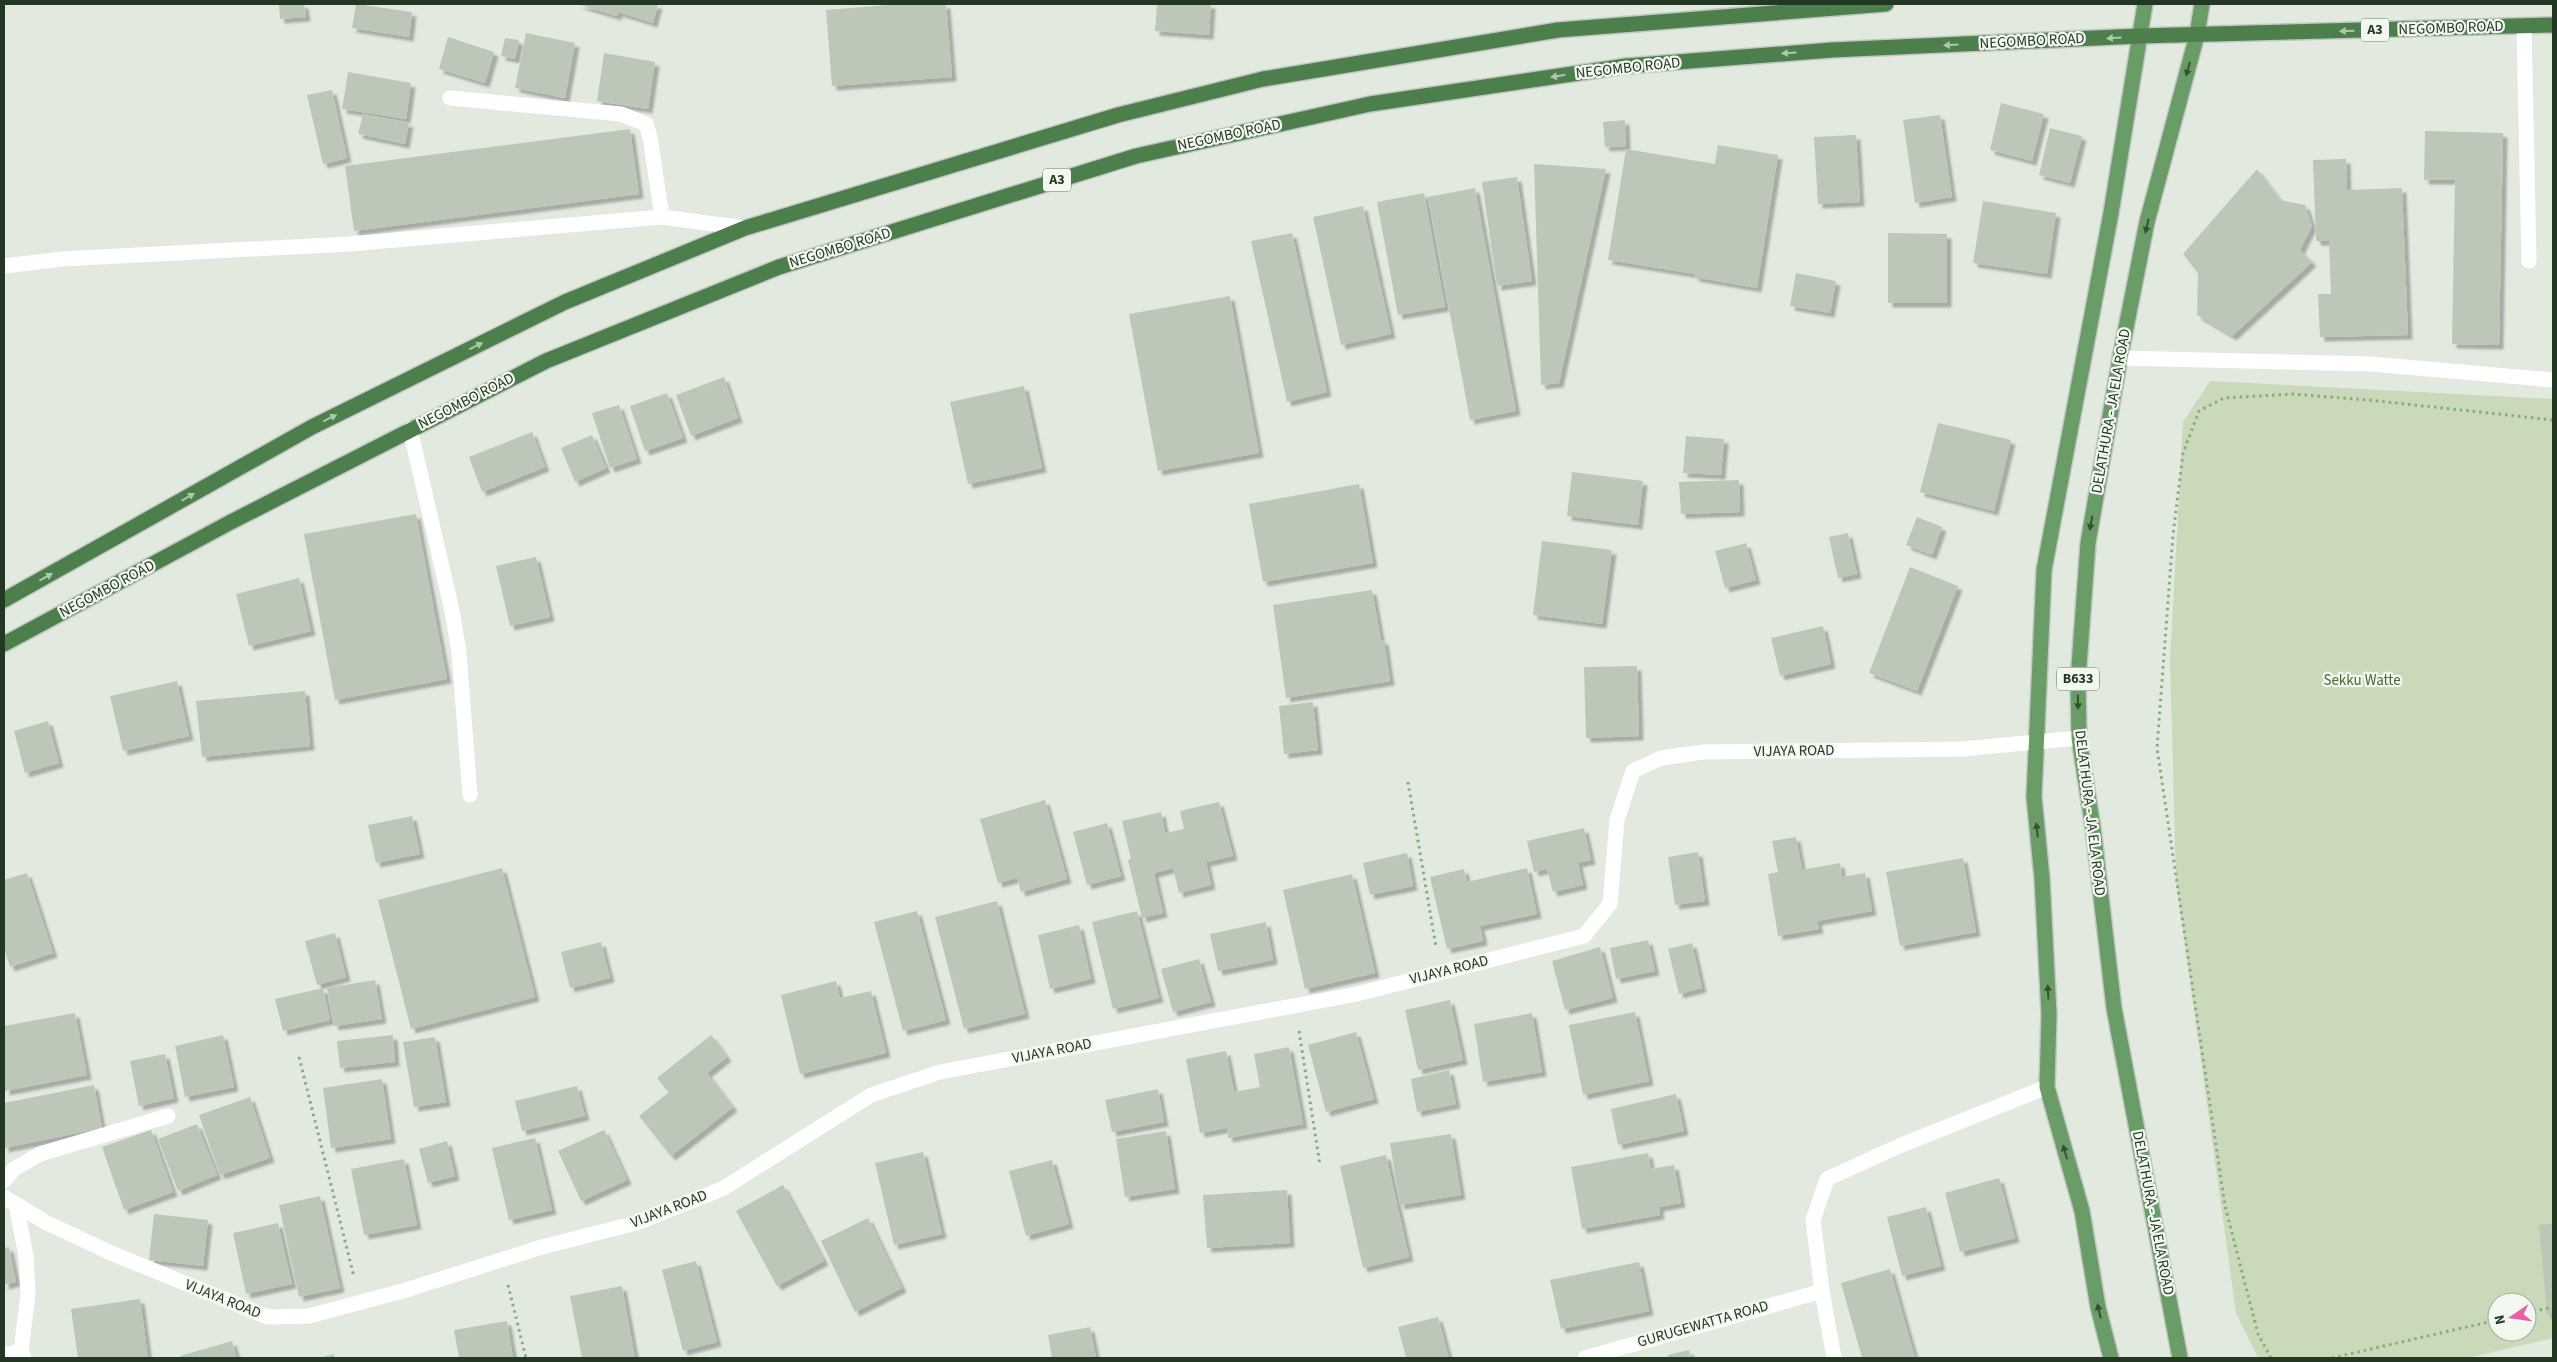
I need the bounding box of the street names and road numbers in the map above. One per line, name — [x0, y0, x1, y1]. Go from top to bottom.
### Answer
street label: NEGOMBO ROAD — [2398, 16, 2504, 40]
road number: A3 — [2361, 18, 2389, 42]
street label: NEGOMBO ROAD — [1979, 28, 2085, 54]
street label: NEGOMBO ROAD — [1575, 52, 1681, 84]
street label: NEGOMBO ROAD — [1175, 114, 1283, 156]
road number: A3 — [1043, 168, 1071, 192]
street label: NEGOMBO ROAD — [787, 223, 893, 273]
street label: DELATHURA - JA ELA ROAD — [2086, 327, 2136, 495]
street label: NEGOMBO ROAD — [414, 368, 518, 434]
street label: NEGOMBO ROAD — [56, 555, 158, 623]
road number: B633 — [2057, 668, 2099, 691]
street label: DELATHURA - JA ELA ROAD — [2069, 729, 2111, 897]
street label: VIJAYA ROAD — [1754, 740, 1834, 762]
street label: VIJAYA ROAD — [1407, 950, 1491, 990]
street label: VIJAYA ROAD — [1010, 1033, 1094, 1069]
street label: DELATHURA - JA ELA ROAD — [2127, 1129, 2179, 1297]
street label: VIJAYA ROAD — [628, 1185, 710, 1233]
street label: VIJAYA ROAD — [182, 1274, 264, 1324]
street label: GURUGEWATTA ROAD — [1635, 1295, 1771, 1353]

